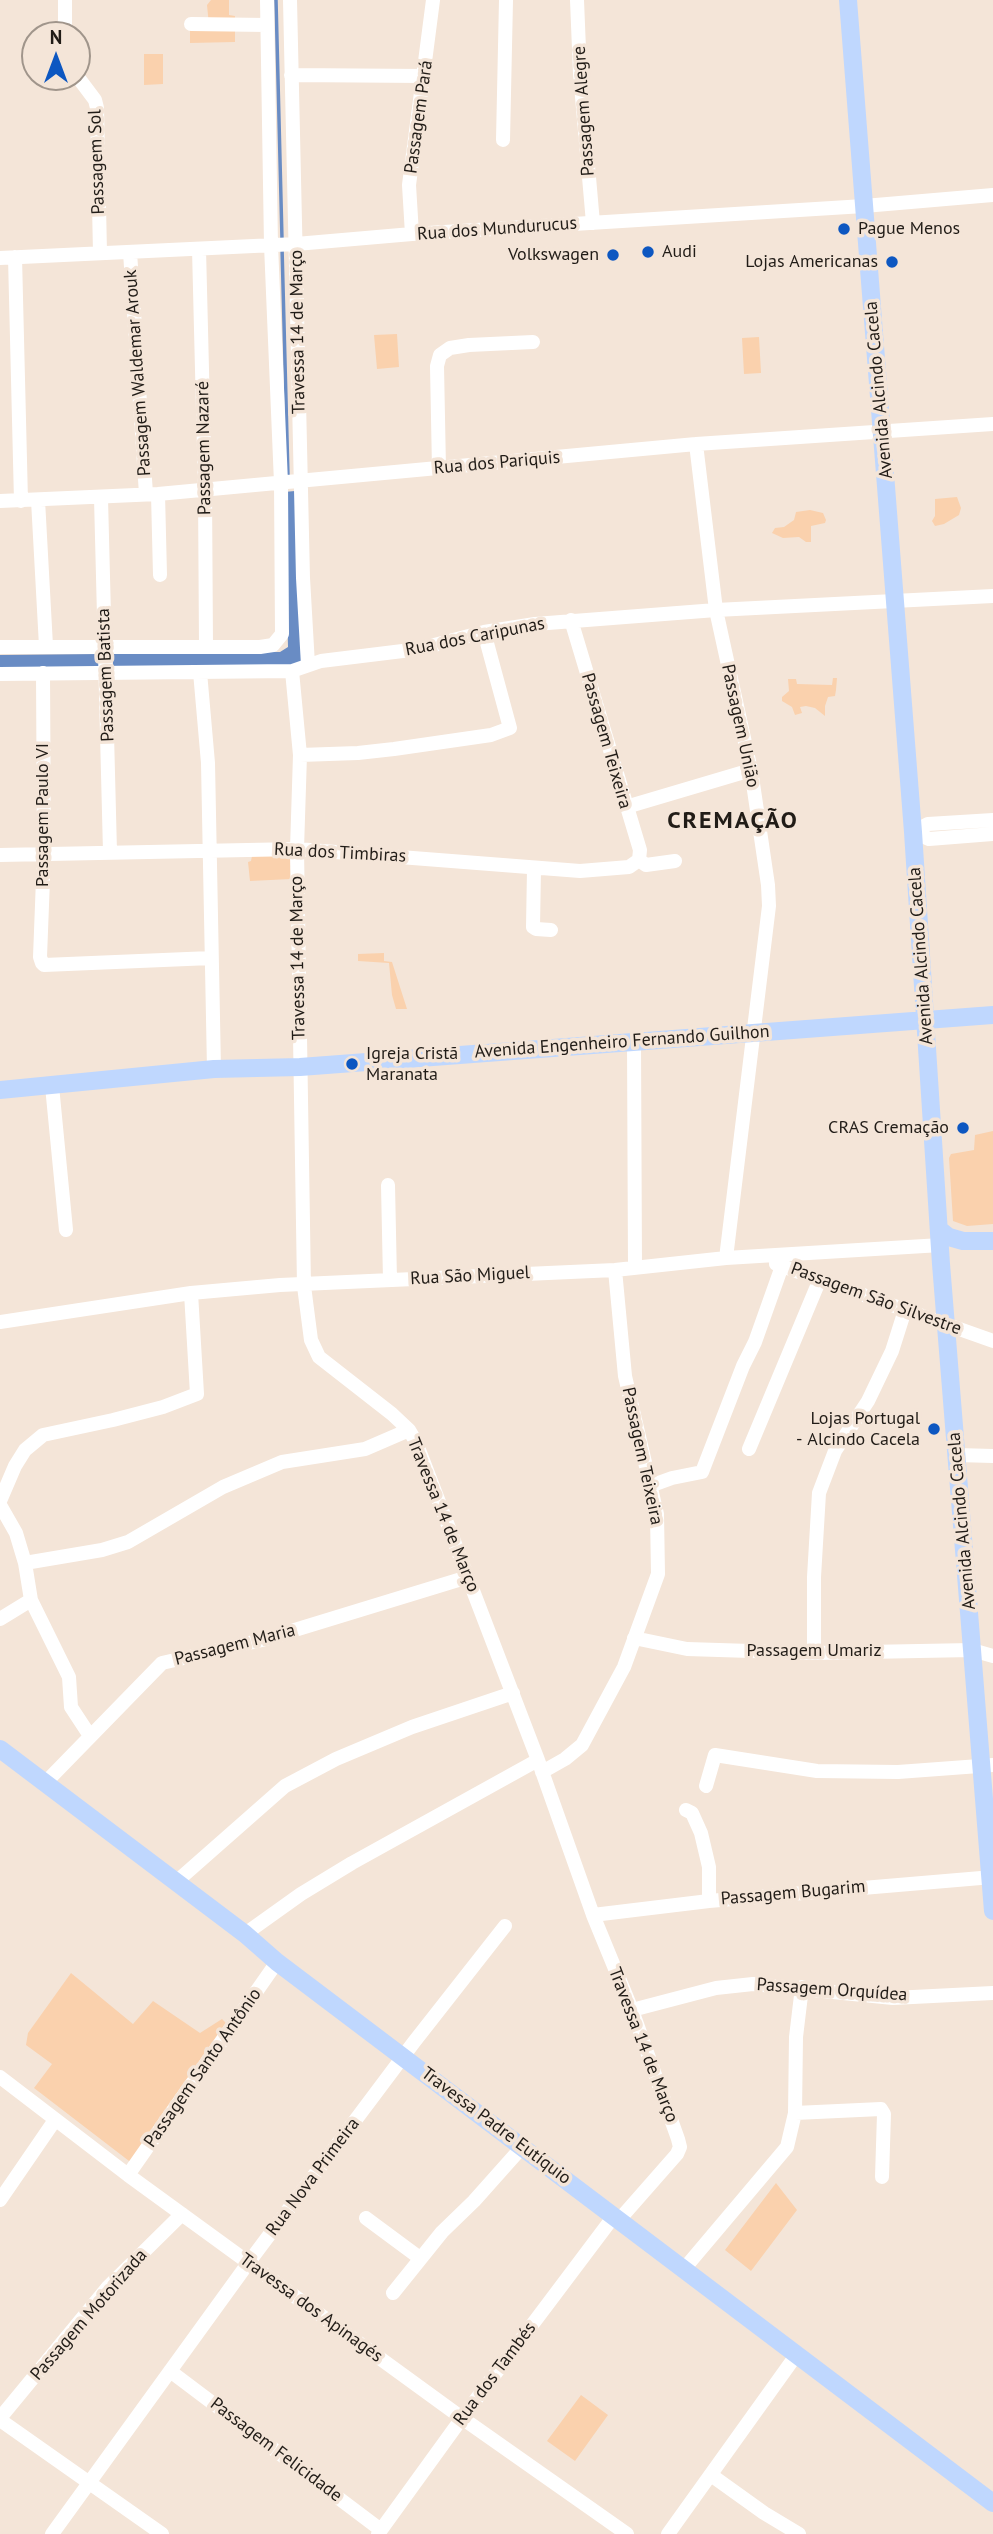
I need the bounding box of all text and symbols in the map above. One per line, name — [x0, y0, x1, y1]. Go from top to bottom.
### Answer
north arrow — [21, 21, 91, 91]
text: N — [50, 25, 62, 49]
street label: Passagem Alegre — [569, 45, 599, 177]
street label: Passagem Pará — [400, 59, 438, 175]
street label: Passagem Sol — [84, 109, 110, 215]
street label: Rua dos Mundurucus — [416, 213, 578, 245]
place label: Pague Menos — [858, 218, 960, 240]
marker: Pague Menos — [836, 221, 852, 237]
place label: Audi — [662, 241, 697, 263]
place label: Volkswagen — [508, 244, 599, 266]
marker: Audi — [640, 244, 656, 260]
marker: Volkswagen — [605, 247, 621, 263]
street label: Travessa 14 de Março — [286, 250, 310, 414]
place label: Lojas Americanas — [745, 251, 878, 273]
marker: Lojas Americanas — [884, 254, 900, 270]
street label: Passagem Waldemar Arouk — [120, 269, 156, 477]
street label: Avenida Alcindo Cacela — [860, 300, 898, 480]
street label: Passagem Nazaré — [192, 381, 216, 515]
street label: Rua dos Pariquis — [433, 447, 561, 479]
street label: Passagem Batista — [93, 608, 119, 742]
street label: Rua dos Caripunas — [404, 613, 546, 661]
street label: Passagem União — [716, 662, 764, 790]
street label: Passagem Teixeira — [576, 671, 636, 811]
street label: Passagem Paulo VI — [32, 743, 54, 887]
district label: CREMAÇÃO — [668, 807, 798, 835]
street label: Rua dos Timbiras — [273, 839, 407, 867]
street label: Avenida Alcindo Cacela — [904, 866, 938, 1046]
street label: Travessa 14 de Março — [286, 876, 310, 1040]
street label: Avenida Engenheiro Fernando Guilhon — [474, 1021, 770, 1063]
place label: Igreja Cristã Maranata — [366, 1043, 458, 1086]
marker: Igreja Cristã Maranata — [344, 1056, 360, 1072]
place label: CRAS Cremação — [828, 1117, 949, 1139]
marker: CRAS Cremação — [955, 1120, 971, 1136]
street label: Passagem São Silvestre — [788, 1258, 964, 1340]
street label: Rua São Miguel — [410, 1262, 530, 1290]
street label: Passagem Teixeira — [617, 1385, 667, 1527]
place label: Lojas Portugal - Alcindo Cacela — [796, 1408, 920, 1450]
marker: Lojas Portugal - Alcindo Cacela — [926, 1421, 942, 1437]
street label: Avenida Alcindo Cacela — [943, 1431, 981, 1611]
street label: Travessa 14 de Março — [402, 1435, 484, 1595]
street label: Passagem Maria — [172, 1620, 298, 1670]
street label: Passagem Umariz — [747, 1640, 881, 1662]
street label: Passagem Bugarim — [720, 1876, 866, 1910]
street label: Travessa 14 de Março — [603, 1964, 683, 2126]
street label: Passagem Orquídea — [756, 1974, 908, 2006]
street label: Passagem Santo Antônio — [140, 1984, 266, 2152]
street label: Travessa Padre Eutíquio — [417, 2063, 575, 2189]
street label: Rua Nova Primeira — [262, 2114, 364, 2240]
street label: Passagem Motorizada — [26, 2245, 152, 2385]
street label: Travessa dos Apinagés — [235, 2249, 387, 2367]
street label: Rua dos Tambés — [449, 2318, 541, 2430]
street label: Passagem Felicidade — [206, 2393, 346, 2507]

